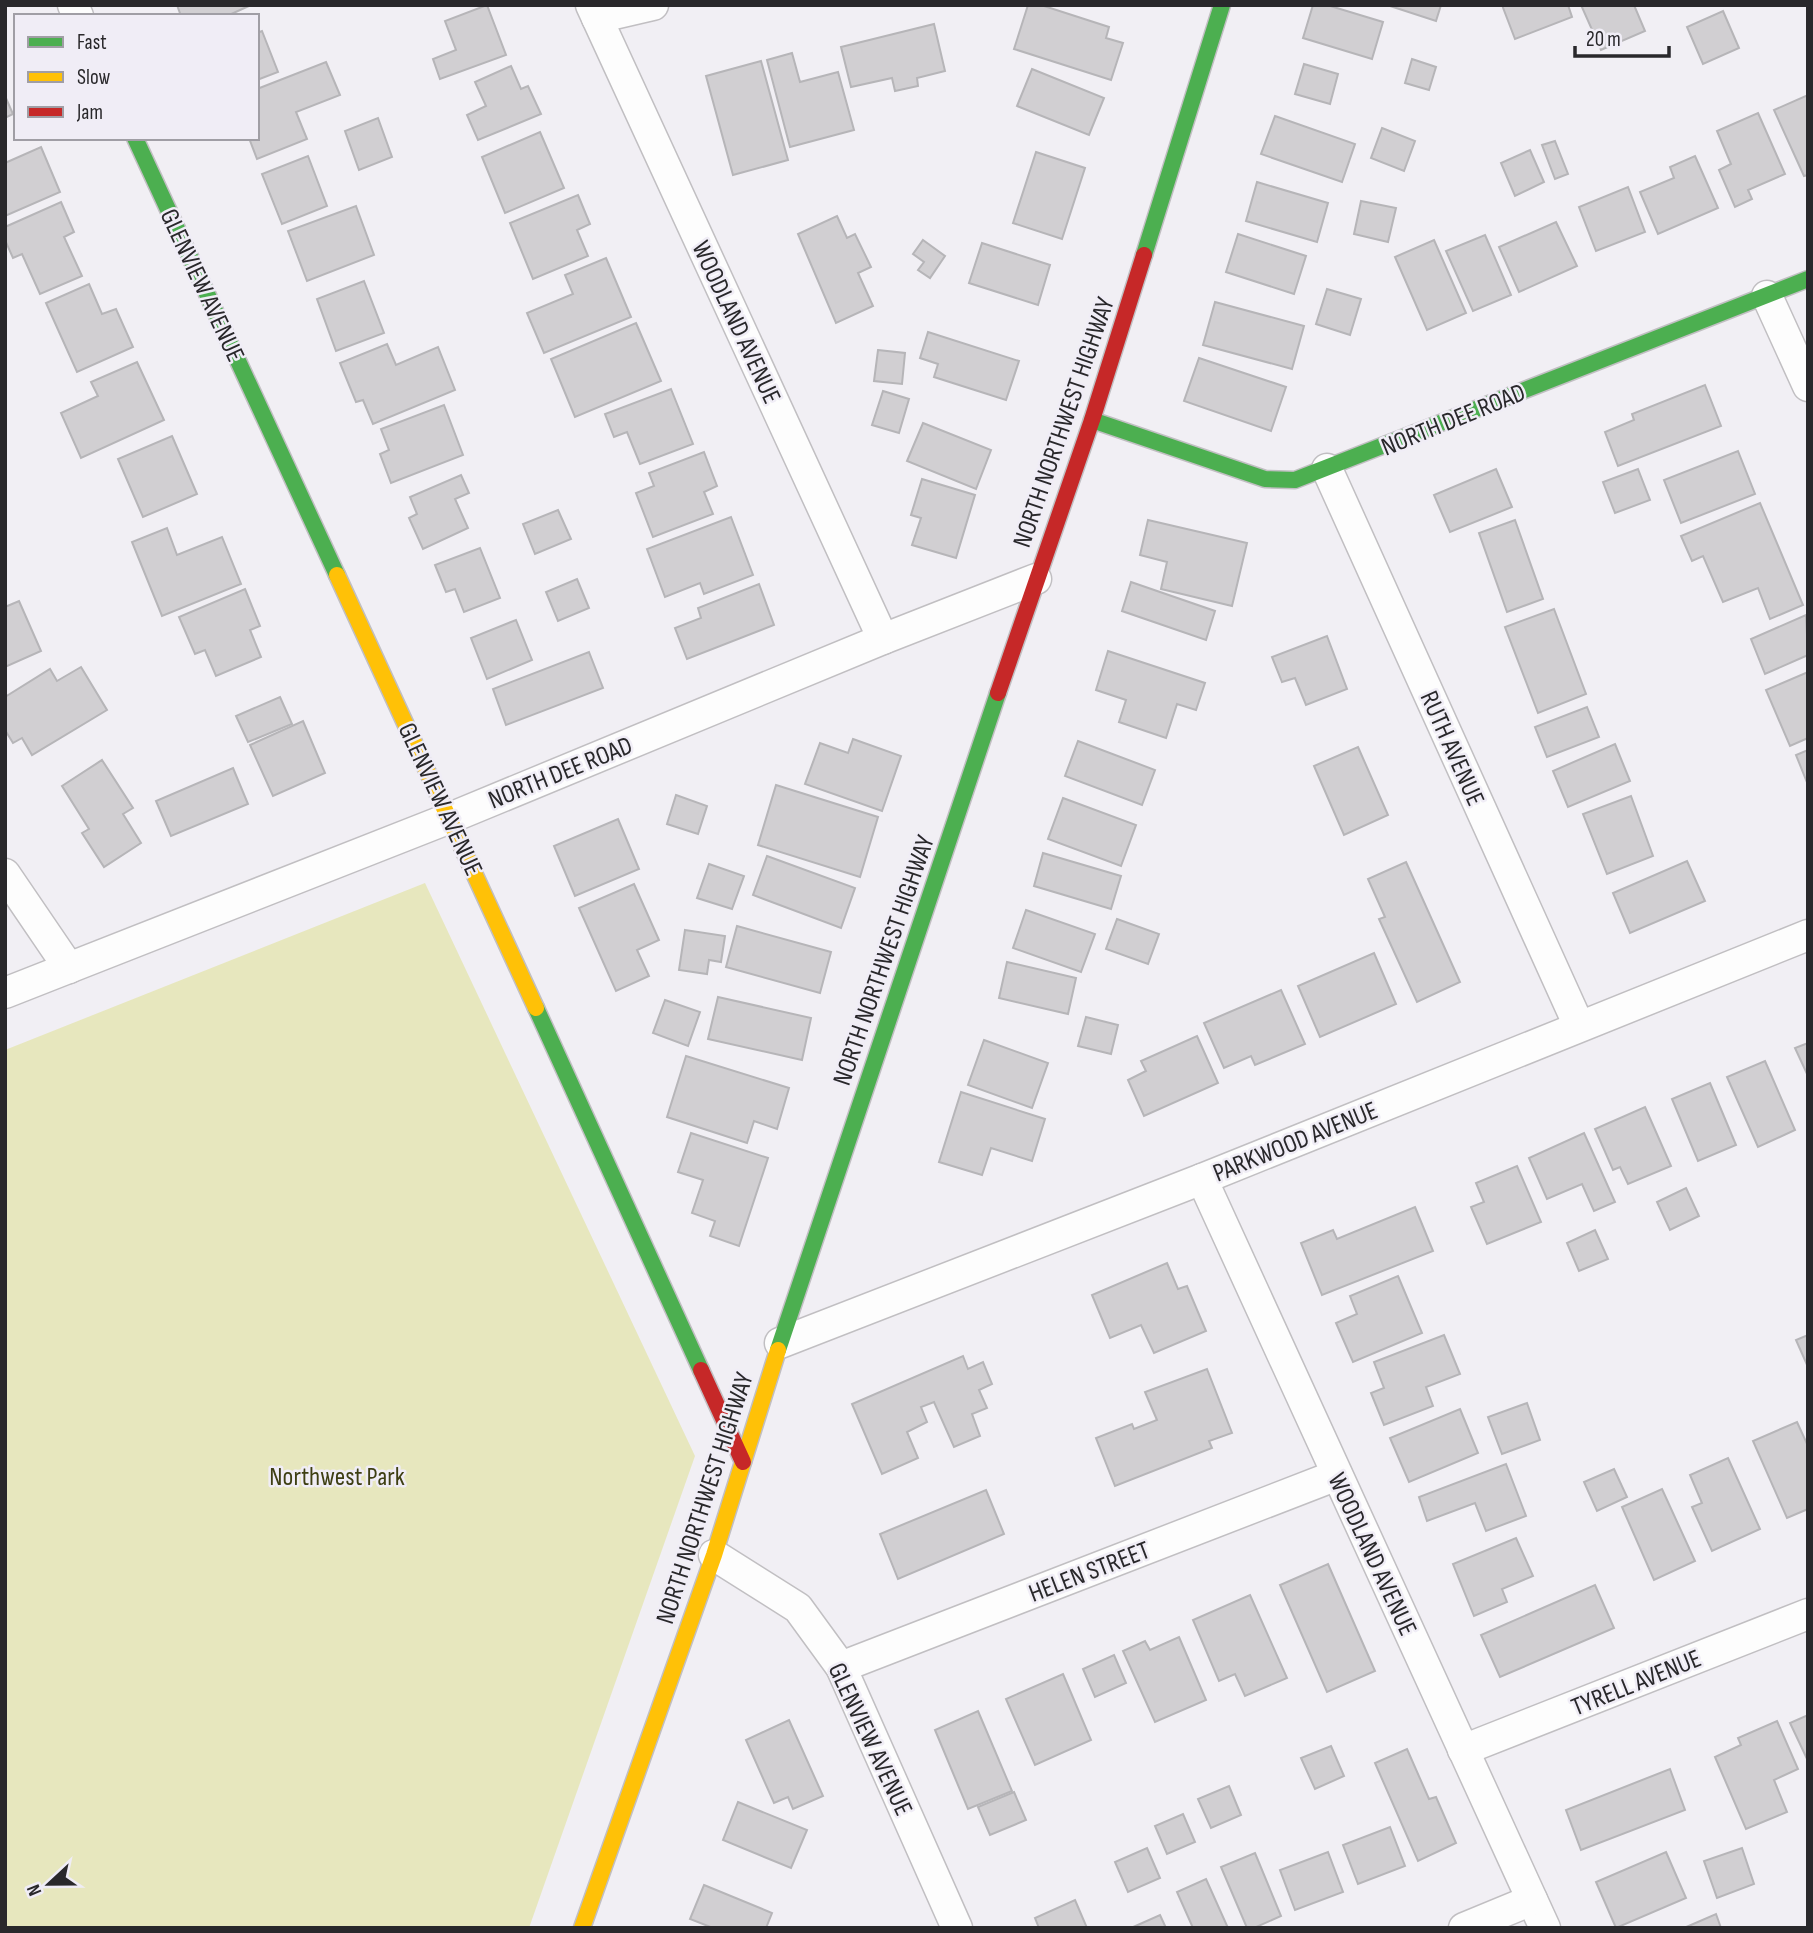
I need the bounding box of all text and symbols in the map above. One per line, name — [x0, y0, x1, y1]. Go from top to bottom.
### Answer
legend — [14, 14, 259, 140]
scale bar — [1575, 14, 1670, 58]
text: 20 m — [1586, 27, 1621, 52]
text: Fast — [77, 30, 107, 55]
text: Slow — [77, 65, 111, 90]
text: Jam — [76, 100, 103, 125]
street label: GLENVIEW AVENUE — [153, 204, 251, 367]
street label: WOODLAND AVENUE — [684, 236, 787, 409]
street label: NORTH NORTHWEST HIGHWAY — [1007, 293, 1122, 552]
street label: NORTH DEE ROAD — [1377, 377, 1530, 463]
street label: RUTH AVENUE — [1413, 686, 1491, 811]
street label: GLENVIEW AVENUE — [391, 718, 489, 881]
street label: NORTH DEE ROAD — [484, 730, 637, 816]
street label: NORTH NORTHWEST HIGHWAY — [827, 831, 942, 1090]
street label: PARKWOOD AVENUE — [1209, 1095, 1382, 1189]
street label: NORTH NORTHWEST HIGHWAY — [650, 1369, 761, 1628]
park label: Northwest Park — [269, 1462, 405, 1493]
street label: WOODLAND AVENUE — [1320, 1468, 1423, 1641]
street label: HELEN STREET — [1025, 1535, 1154, 1610]
street label: TYRELL AVENUE — [1567, 1643, 1706, 1723]
street label: GLENVIEW AVENUE — [821, 1658, 919, 1821]
north arrow — [14, 1849, 84, 1919]
text: N — [22, 1881, 47, 1899]

